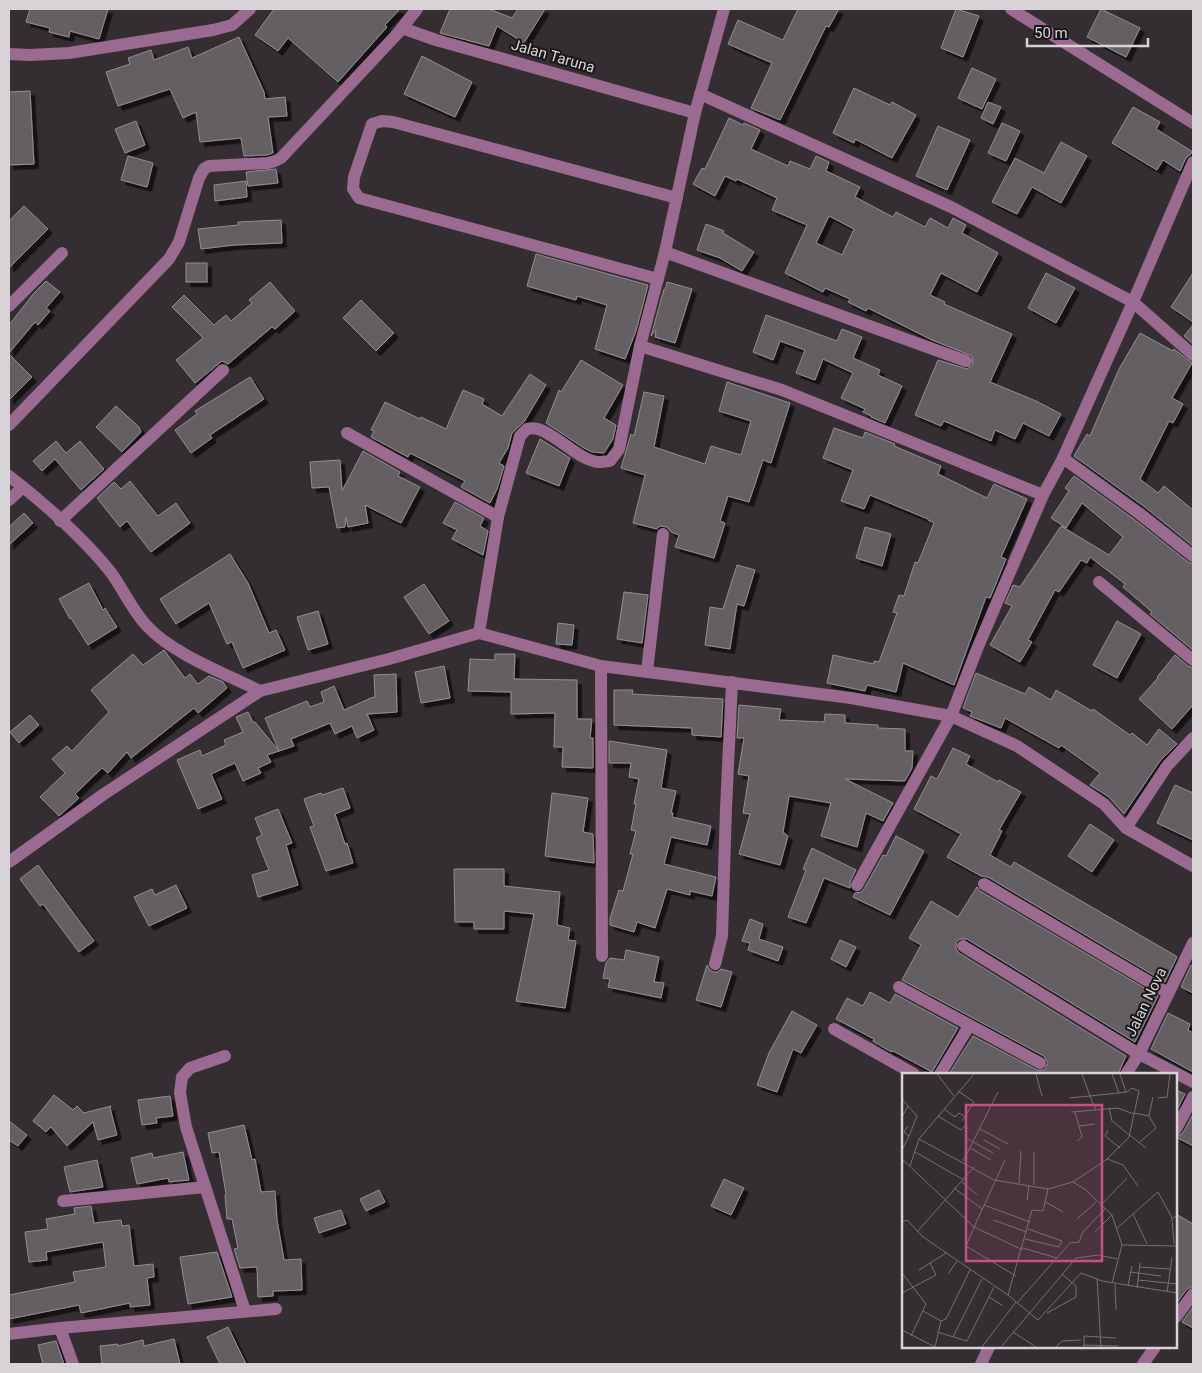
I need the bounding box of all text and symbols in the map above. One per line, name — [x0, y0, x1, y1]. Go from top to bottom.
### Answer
scale bar — [1027, 15, 1148, 47]
text: 50 m — [1034, 24, 1068, 42]
street label: Jalan Taruna — [509, 35, 597, 77]
street label: Jalan Nova — [1122, 964, 1170, 1040]
inset map — [902, 1073, 1177, 1348]

